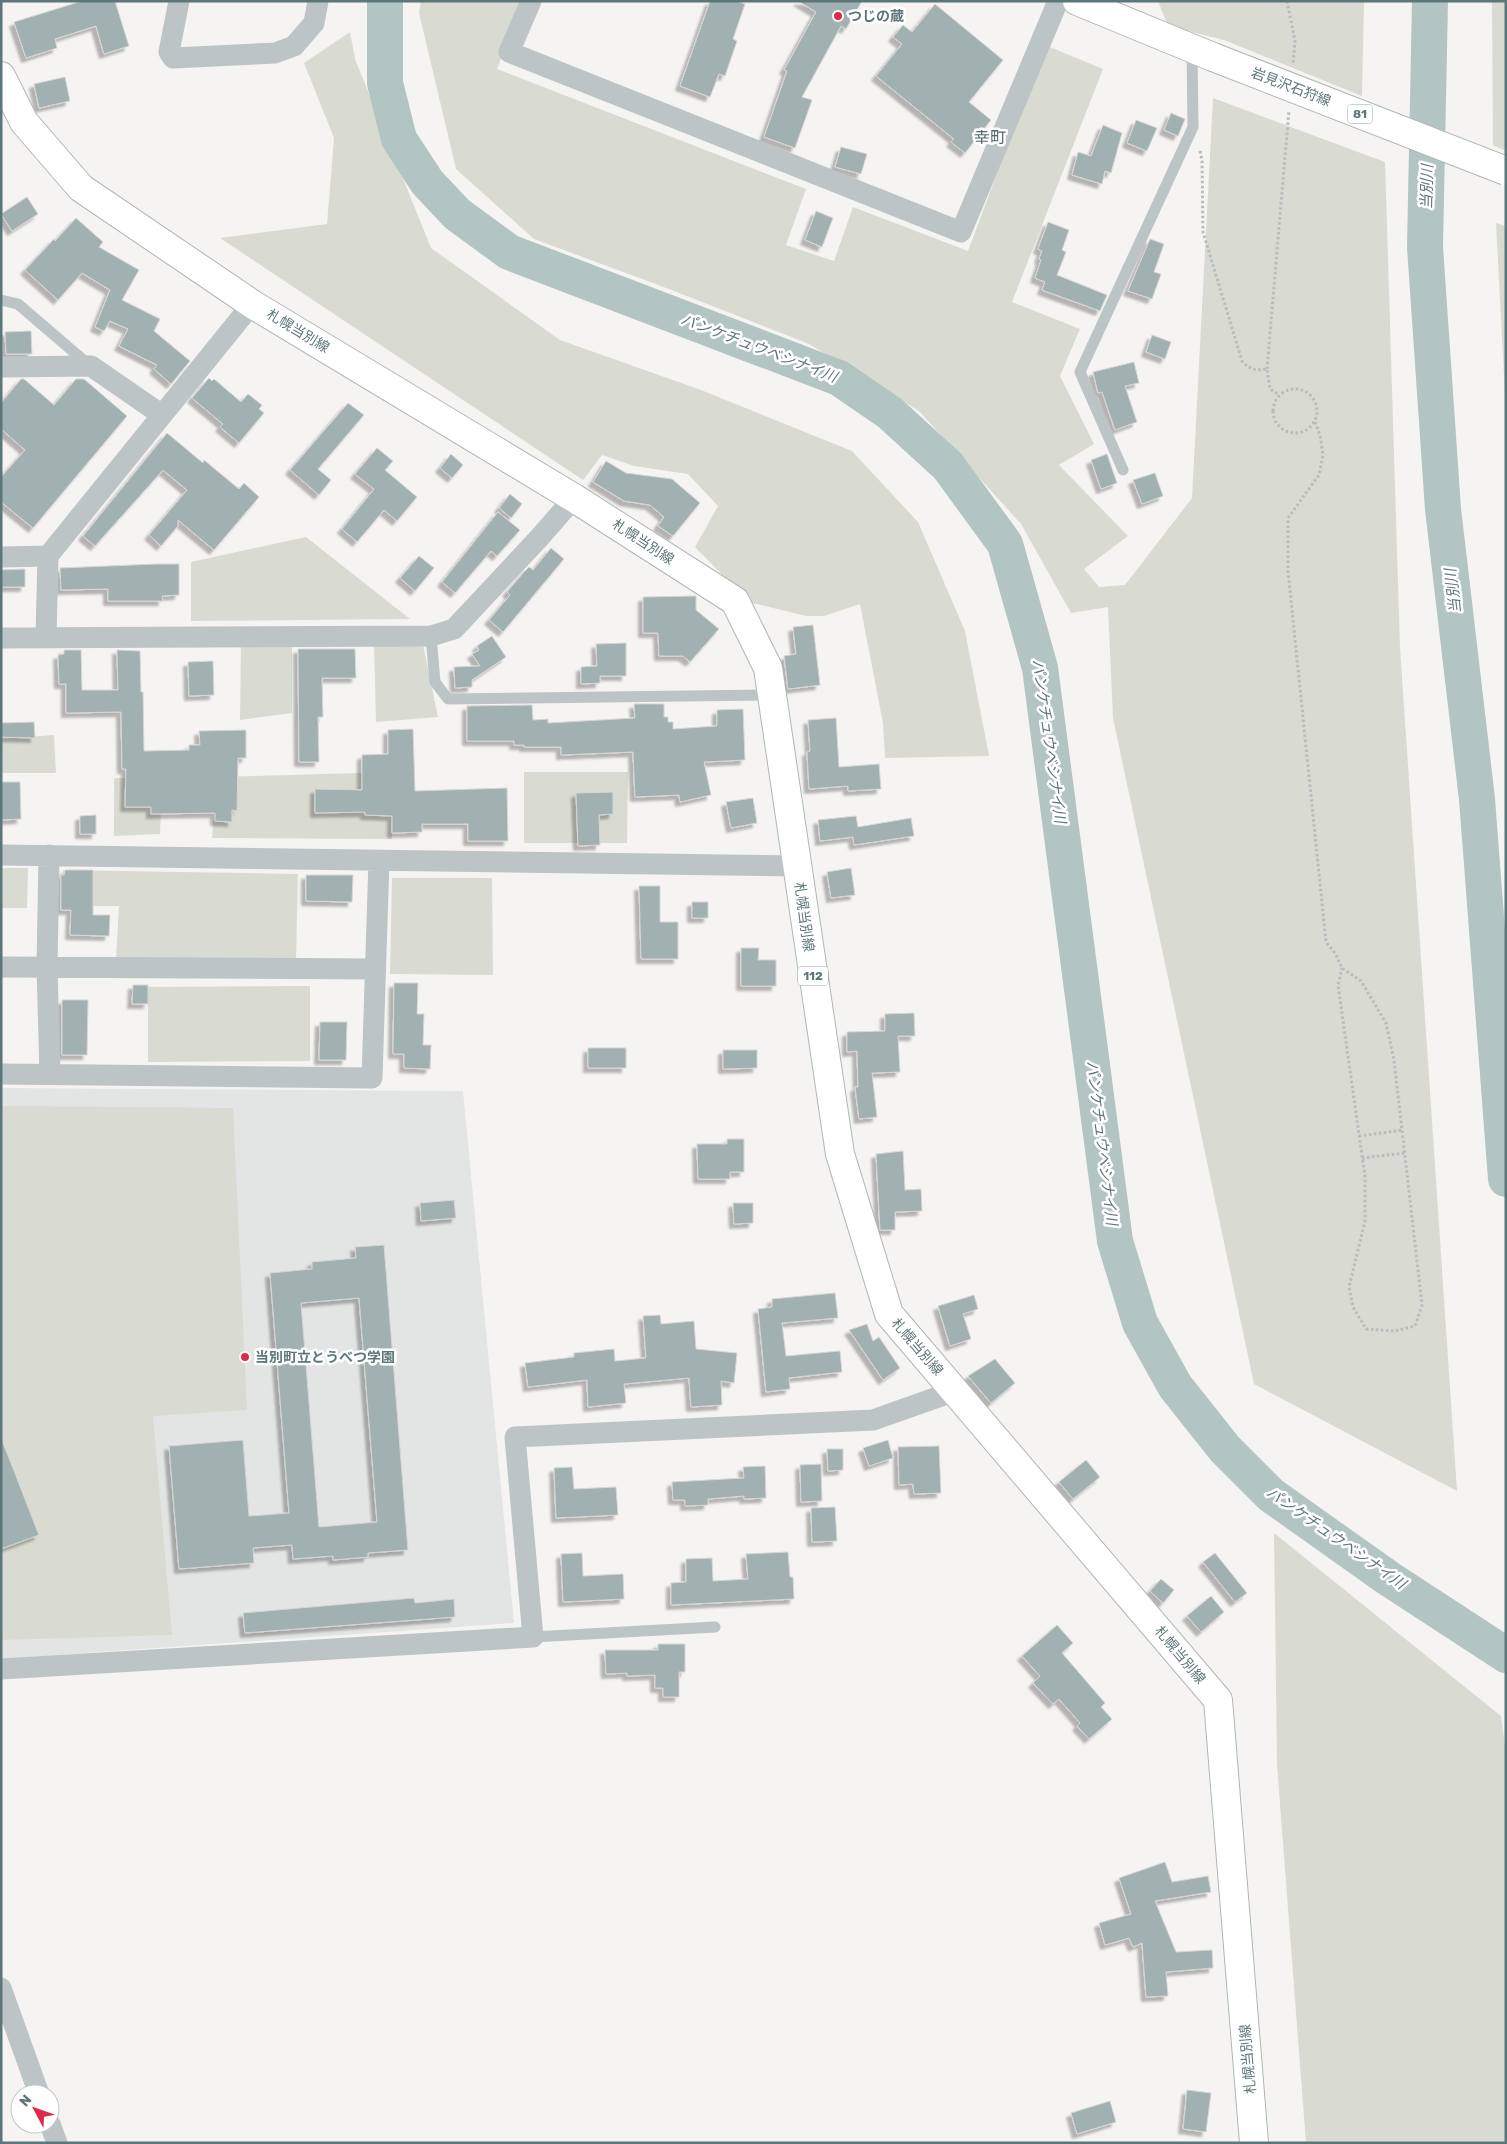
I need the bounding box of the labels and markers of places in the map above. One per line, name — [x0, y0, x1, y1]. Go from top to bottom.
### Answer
place label: つじの蔵 — [848, 8, 904, 25]
marker: つじの蔵 — [832, 10, 844, 22]
place label: 当別町立とうべつ学園 — [255, 1349, 395, 1366]
marker: 当別町立とうべつ学園 — [239, 1351, 251, 1363]

